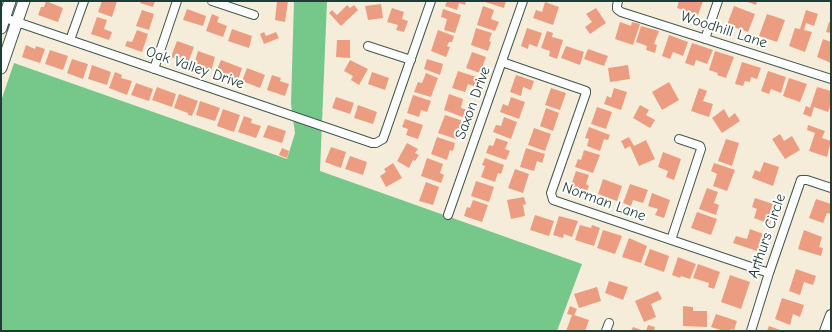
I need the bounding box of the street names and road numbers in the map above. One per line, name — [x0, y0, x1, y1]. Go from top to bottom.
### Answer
street label: Woodhill Lane — [678, 8, 770, 52]
street label: Oak Valley Drive — [144, 43, 246, 93]
street label: Saxon Drive — [451, 64, 495, 142]
street label: Norman Lane — [560, 178, 648, 226]
street label: Arthurs Circle — [744, 191, 790, 281]

